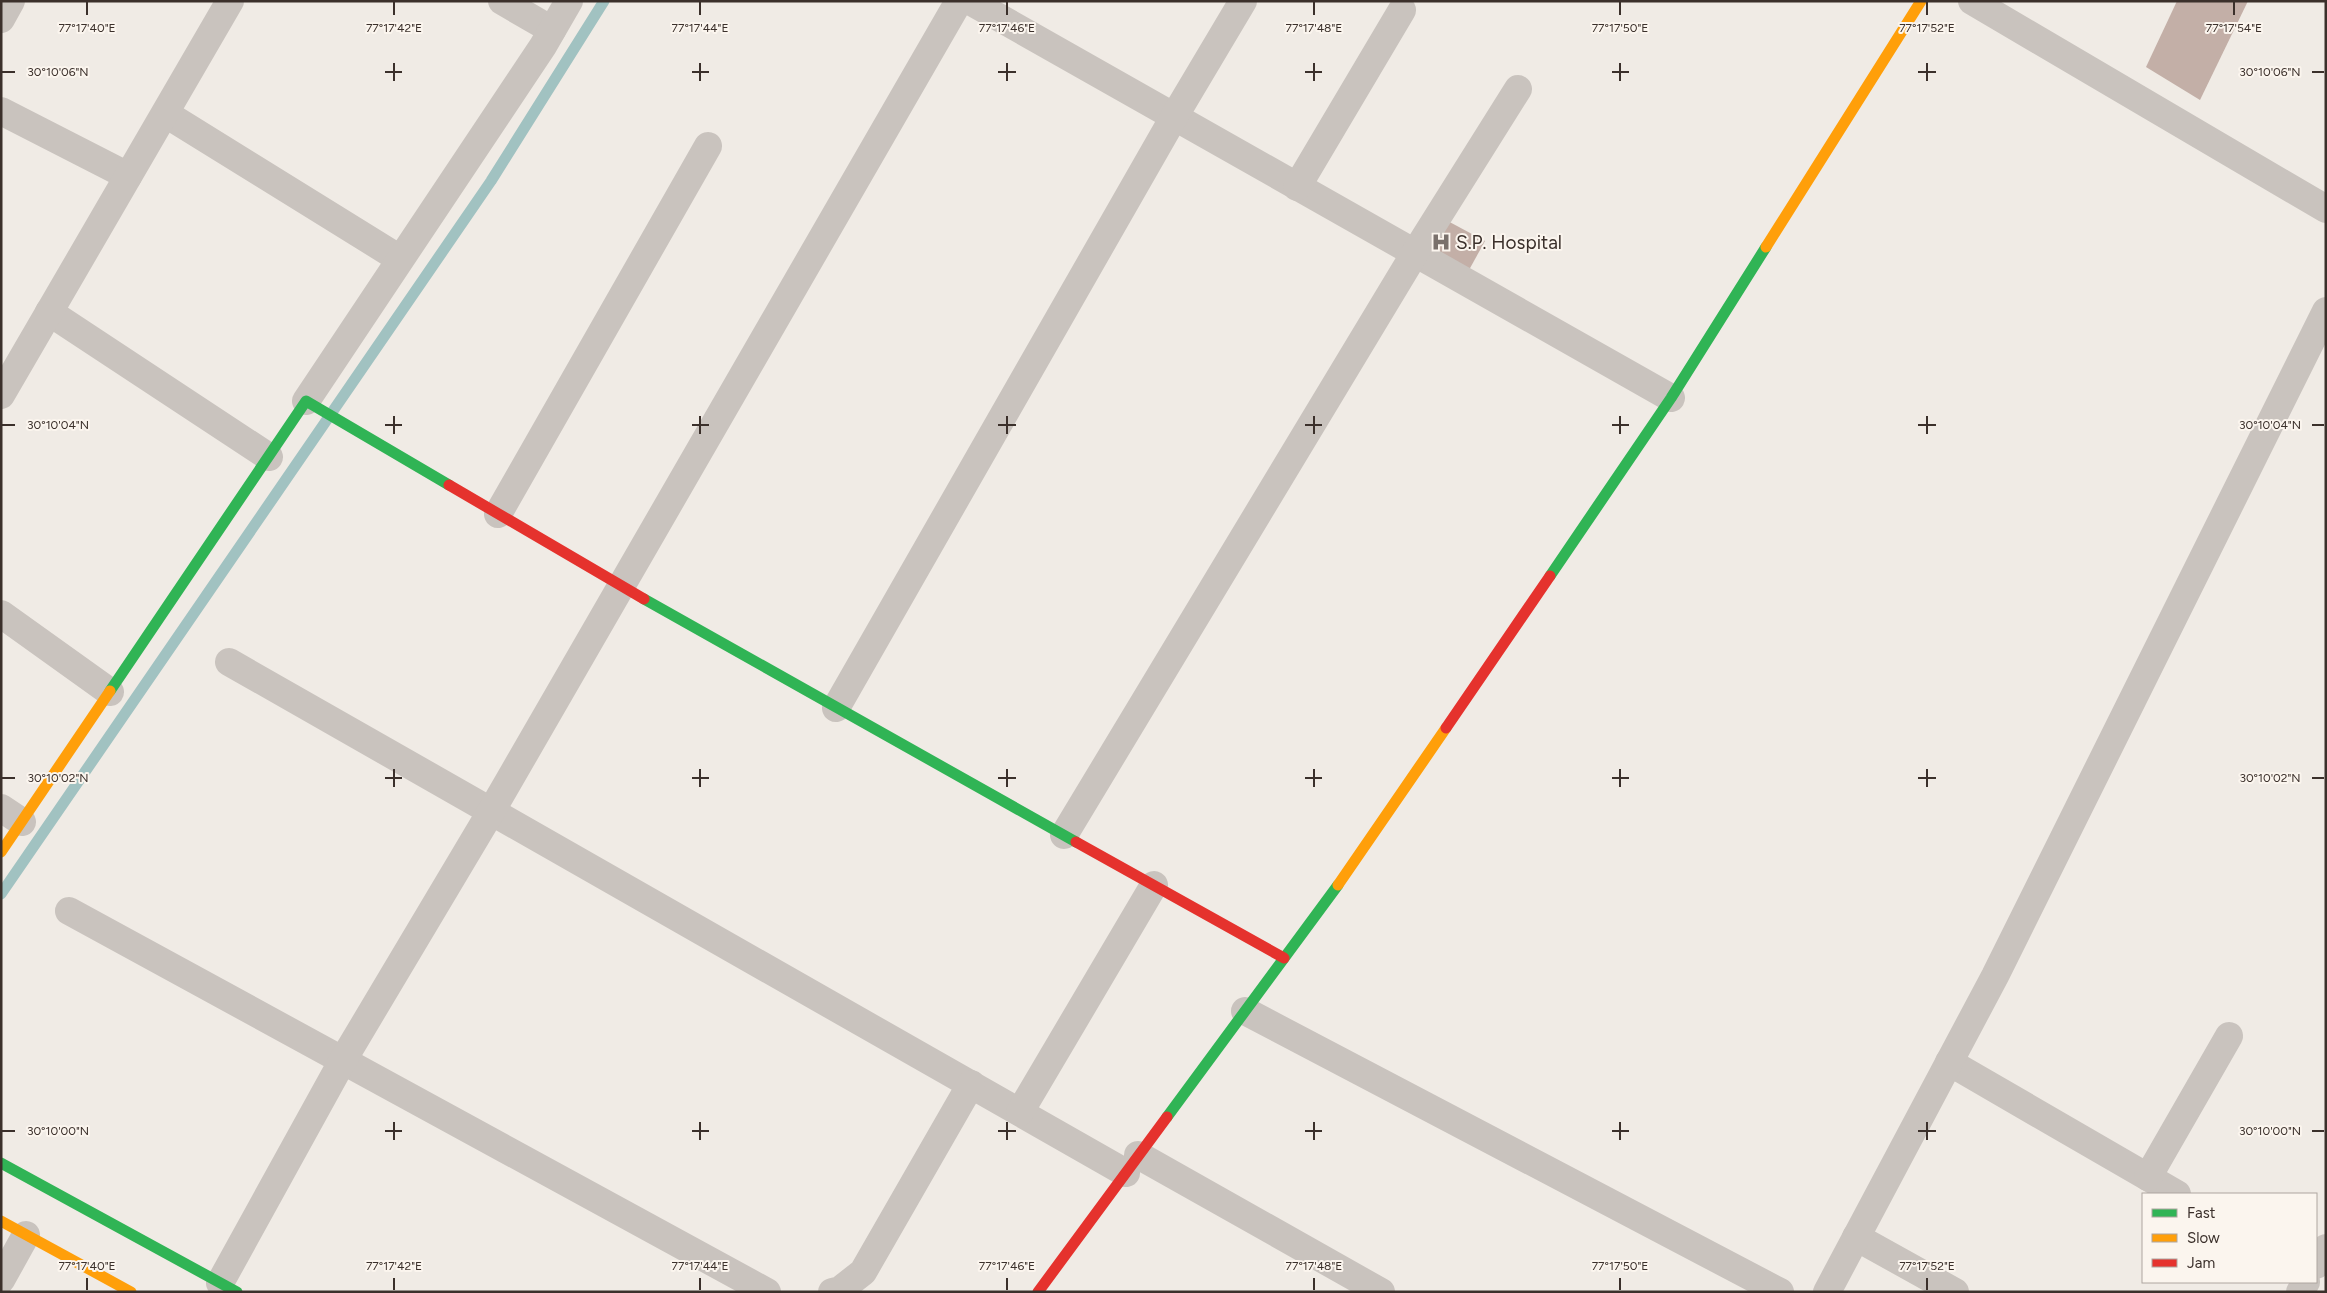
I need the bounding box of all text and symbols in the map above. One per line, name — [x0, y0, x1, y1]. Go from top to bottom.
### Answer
text: 77°17'40"E — [58, 21, 116, 35]
text: 77°17'42"E — [366, 21, 422, 35]
text: 77°17'44"E — [672, 21, 728, 35]
text: 77°17'46"E — [979, 21, 1035, 35]
text: 77°17'48"E — [1286, 21, 1342, 35]
text: 77°17'50"E — [1592, 21, 1648, 35]
text: 77°17'52"E — [1899, 21, 1955, 35]
text: 77°17'54"E — [2206, 21, 2262, 35]
text: 30°10'06"N — [27, 65, 89, 79]
text: 30°10'06"N — [2239, 65, 2301, 79]
hospital icon: S.P. Hospital — [1430, 231, 1452, 253]
place label: S.P. Hospital — [1456, 231, 1562, 254]
text: 30°10'04"N — [27, 418, 89, 432]
text: 30°10'04"N — [2239, 418, 2301, 432]
text: 30°10'02"N — [27, 771, 89, 785]
text: 30°10'02"N — [2239, 771, 2301, 785]
text: 30°10'00"N — [27, 1124, 89, 1138]
text: 30°10'00"N — [2239, 1124, 2301, 1138]
legend — [2142, 1193, 2317, 1283]
text: Fast — [2187, 1204, 2216, 1222]
text: Slow — [2187, 1229, 2220, 1247]
text: Jam — [2187, 1254, 2215, 1272]
text: 77°17'40"E — [58, 1259, 116, 1273]
text: 77°17'42"E — [366, 1259, 422, 1273]
text: 77°17'44"E — [672, 1259, 728, 1273]
text: 77°17'46"E — [979, 1259, 1035, 1273]
text: 77°17'48"E — [1286, 1259, 1342, 1273]
text: 77°17'50"E — [1592, 1259, 1648, 1273]
text: 77°17'52"E — [1899, 1259, 1955, 1273]

